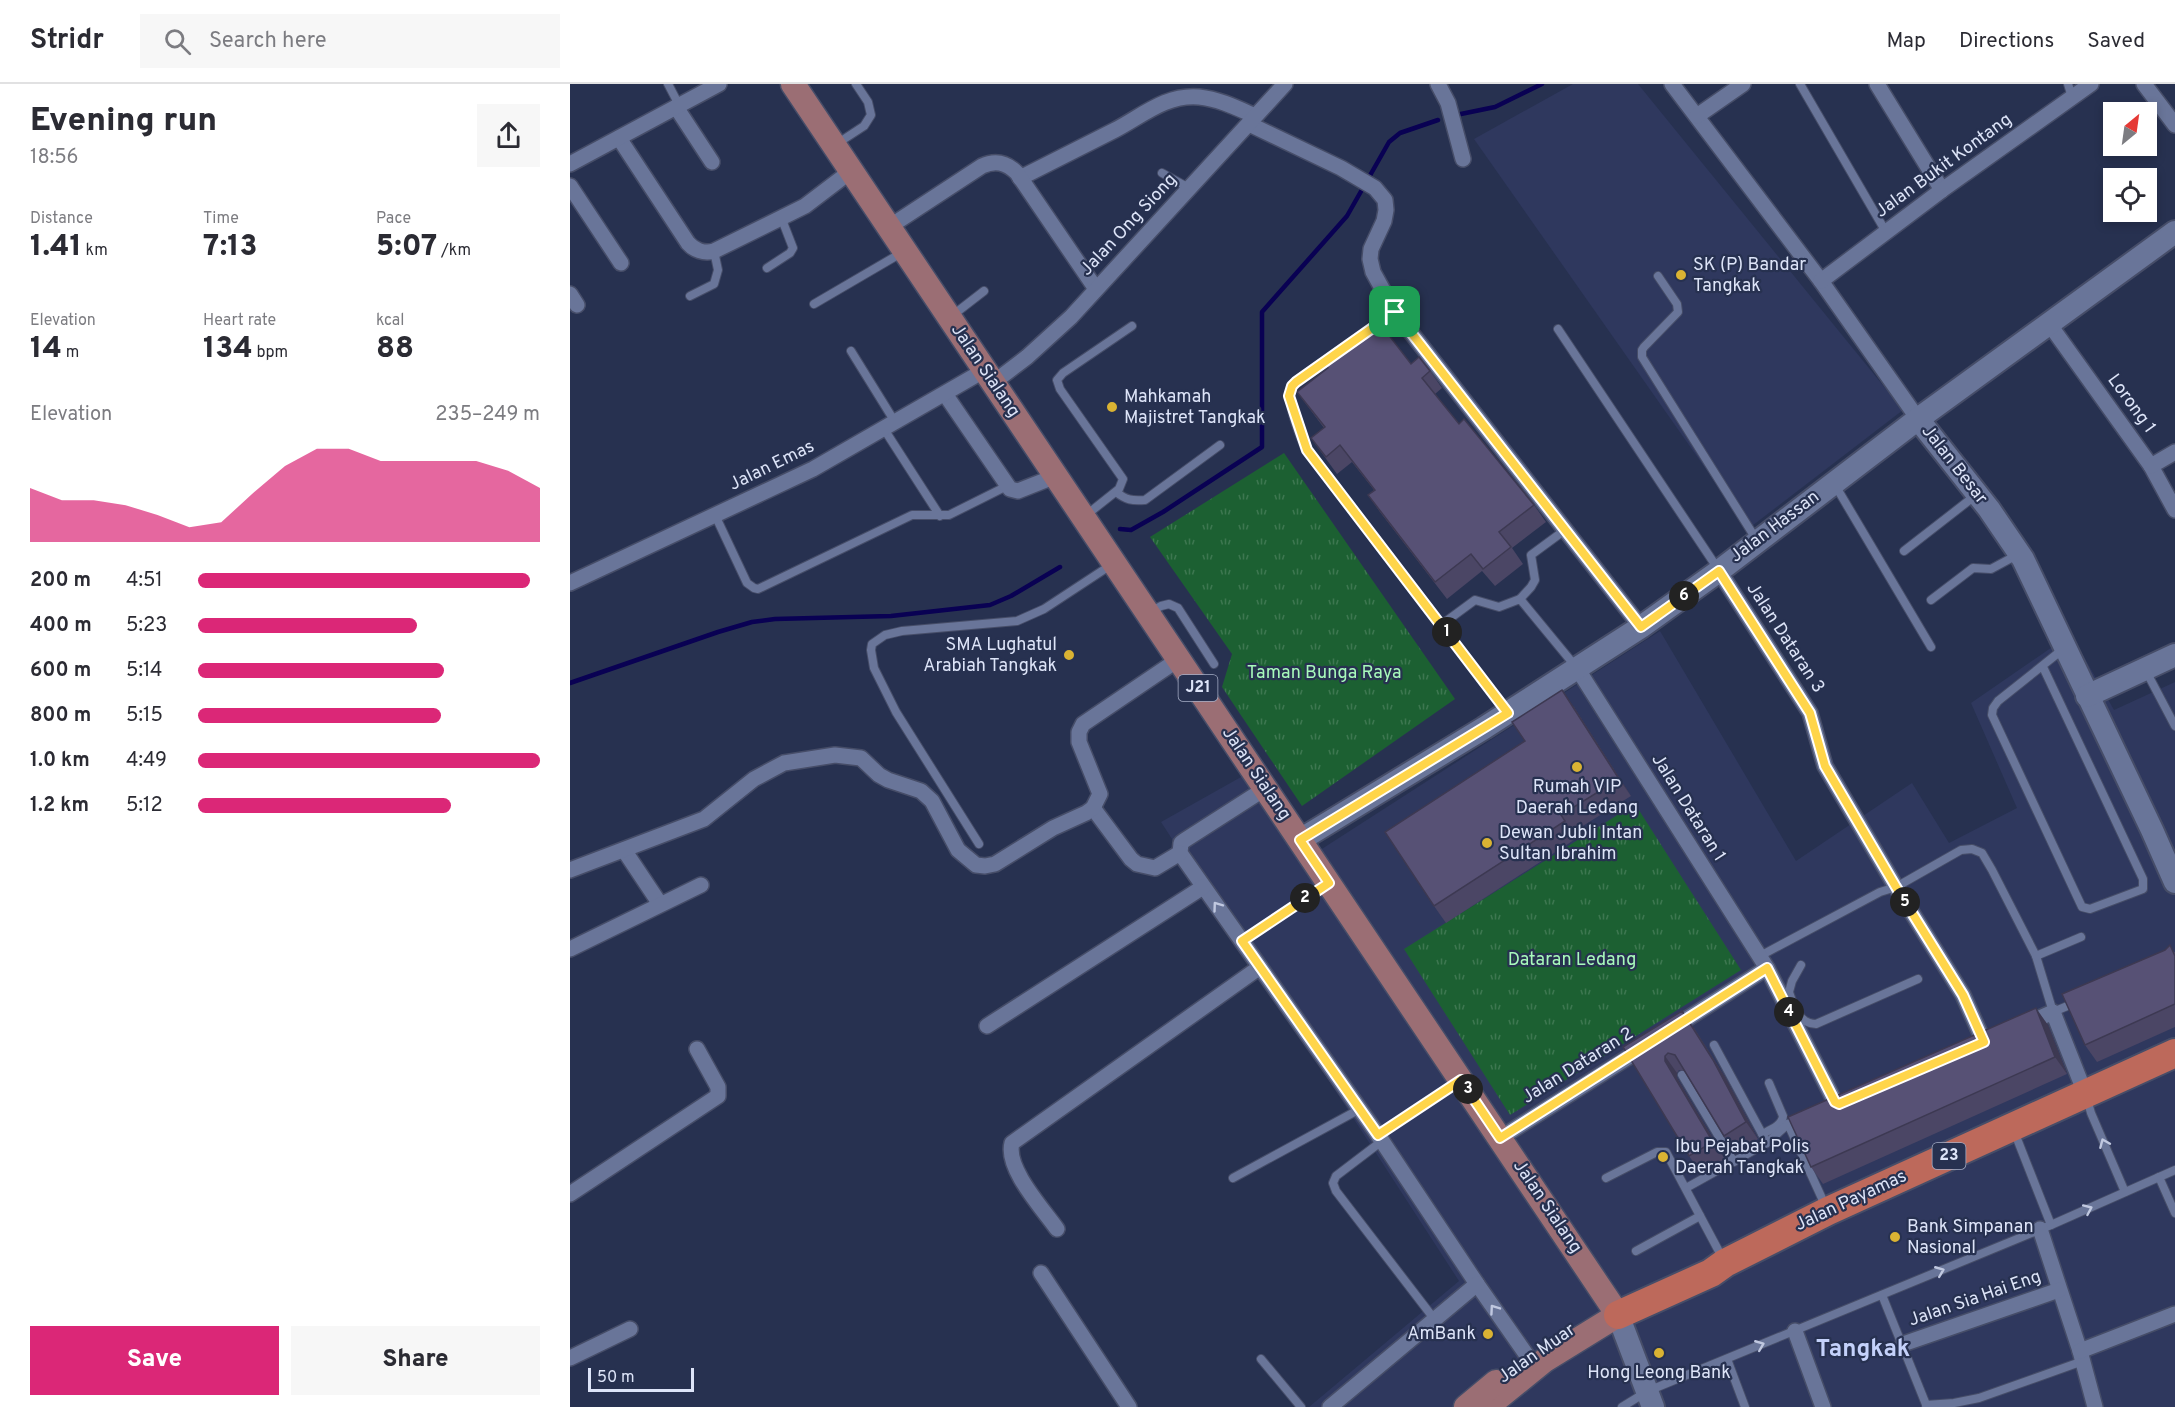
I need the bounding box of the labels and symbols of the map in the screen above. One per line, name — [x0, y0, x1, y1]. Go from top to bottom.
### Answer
north arrow — [2103, 102, 2157, 156]
street label: Jalan Bukit Kontang — [1871, 109, 2017, 223]
street label: Jalan Ong Siong — [1076, 169, 1182, 281]
place label: SK (P) Bandar Tangkak — [1693, 254, 1806, 298]
marker: SK (P) Bandar Tangkak — [1674, 268, 1688, 282]
pin — [1369, 286, 1420, 337]
street label: Jalan Sialang — [945, 320, 1025, 422]
street label: Lorong 1 — [2102, 370, 2160, 438]
place label: Mahkamah Majistret Tangkak — [1124, 386, 1266, 430]
marker: Mahkamah Majistret Tangkak — [1105, 400, 1119, 414]
street label: Jalan Besar — [1916, 421, 1992, 509]
street label: Jalan Emas — [726, 435, 818, 497]
street label: Jalan Hassan — [1726, 486, 1824, 568]
street label: Jalan Dataran 3 — [1741, 578, 1829, 698]
pin: 6 — [1669, 581, 1699, 611]
pin: 1 — [1432, 617, 1462, 647]
place label: SMA Lughatul Arabiah Tangkak — [923, 634, 1057, 678]
marker: SMA Lughatul Arabiah Tangkak — [1062, 648, 1076, 662]
park label: Taman Bunga Raya — [1247, 662, 1401, 685]
road number: J21 — [1178, 675, 1218, 701]
street label: Jalan Sialang — [1216, 723, 1296, 825]
street label: Jalan Dataran 1 — [1646, 750, 1730, 866]
marker: Rumah VIP Daerah Ledang — [1570, 760, 1584, 774]
place label: Rumah VIP Daerah Ledang — [1516, 776, 1638, 820]
place label: Dewan Jubli Intan Sultan Ibrahim — [1499, 822, 1642, 866]
marker: Dewan Jubli Intan Sultan Ibrahim — [1480, 836, 1494, 850]
pin: 2 — [1290, 883, 1320, 913]
pin: 5 — [1890, 887, 1920, 917]
one-way arrow — [1213, 902, 1224, 913]
park label: Dataran Ledang — [1508, 949, 1636, 972]
pin: 4 — [1774, 997, 1804, 1027]
street label: Jalan Dataran 2 — [1518, 1023, 1638, 1109]
pin: 3 — [1453, 1074, 1483, 1104]
place label: Ibu Pejabat Polis Daerah Tangkak — [1675, 1136, 1809, 1180]
one-way arrow — [2099, 1138, 2111, 1149]
road number: 23 — [1932, 1143, 1966, 1169]
marker: Ibu Pejabat Polis Daerah Tangkak — [1656, 1150, 1670, 1164]
street label: Jalan Sialang — [1507, 1156, 1587, 1258]
street label: Jalan Payamas — [1791, 1165, 1911, 1237]
one-way arrow — [2081, 1204, 2092, 1216]
place label: Bank Simpanan Nasional — [1907, 1216, 2034, 1260]
marker: Bank Simpanan Nasional — [1888, 1230, 1902, 1244]
street label: Jalan Sia Hai Eng — [1906, 1266, 2044, 1332]
one-way arrow — [1934, 1266, 1945, 1278]
one-way arrow — [1490, 1305, 1501, 1316]
street label: Jalan Muar — [1494, 1319, 1580, 1389]
place label: AmBank — [1407, 1323, 1476, 1346]
marker: AmBank — [1481, 1327, 1495, 1341]
district label: Tangkak — [1816, 1335, 1910, 1365]
one-way arrow — [1754, 1340, 1765, 1352]
marker: Hong Leong Bank — [1652, 1346, 1666, 1360]
place label: Hong Leong Bank — [1587, 1362, 1731, 1385]
scale bar — [588, 1365, 694, 1392]

